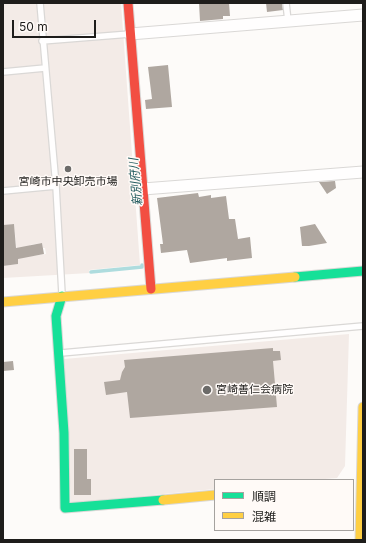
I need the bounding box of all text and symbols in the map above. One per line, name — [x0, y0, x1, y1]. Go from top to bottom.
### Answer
scale bar — [14, 12, 98, 38]
text: 50 m — [19, 19, 48, 34]
water label: 新別府川 — [127, 157, 145, 207]
marker: 宮崎市中央卸売市場 — [63, 164, 73, 174]
place label: 宮崎市中央卸売市場 — [19, 175, 117, 189]
place label: 宮崎善仁会病院 — [216, 383, 293, 397]
marker: 宮崎善仁会病院 — [201, 384, 213, 396]
legend — [214, 479, 354, 531]
text: 順調 — [252, 489, 276, 504]
text: 混雑 — [252, 509, 276, 524]

